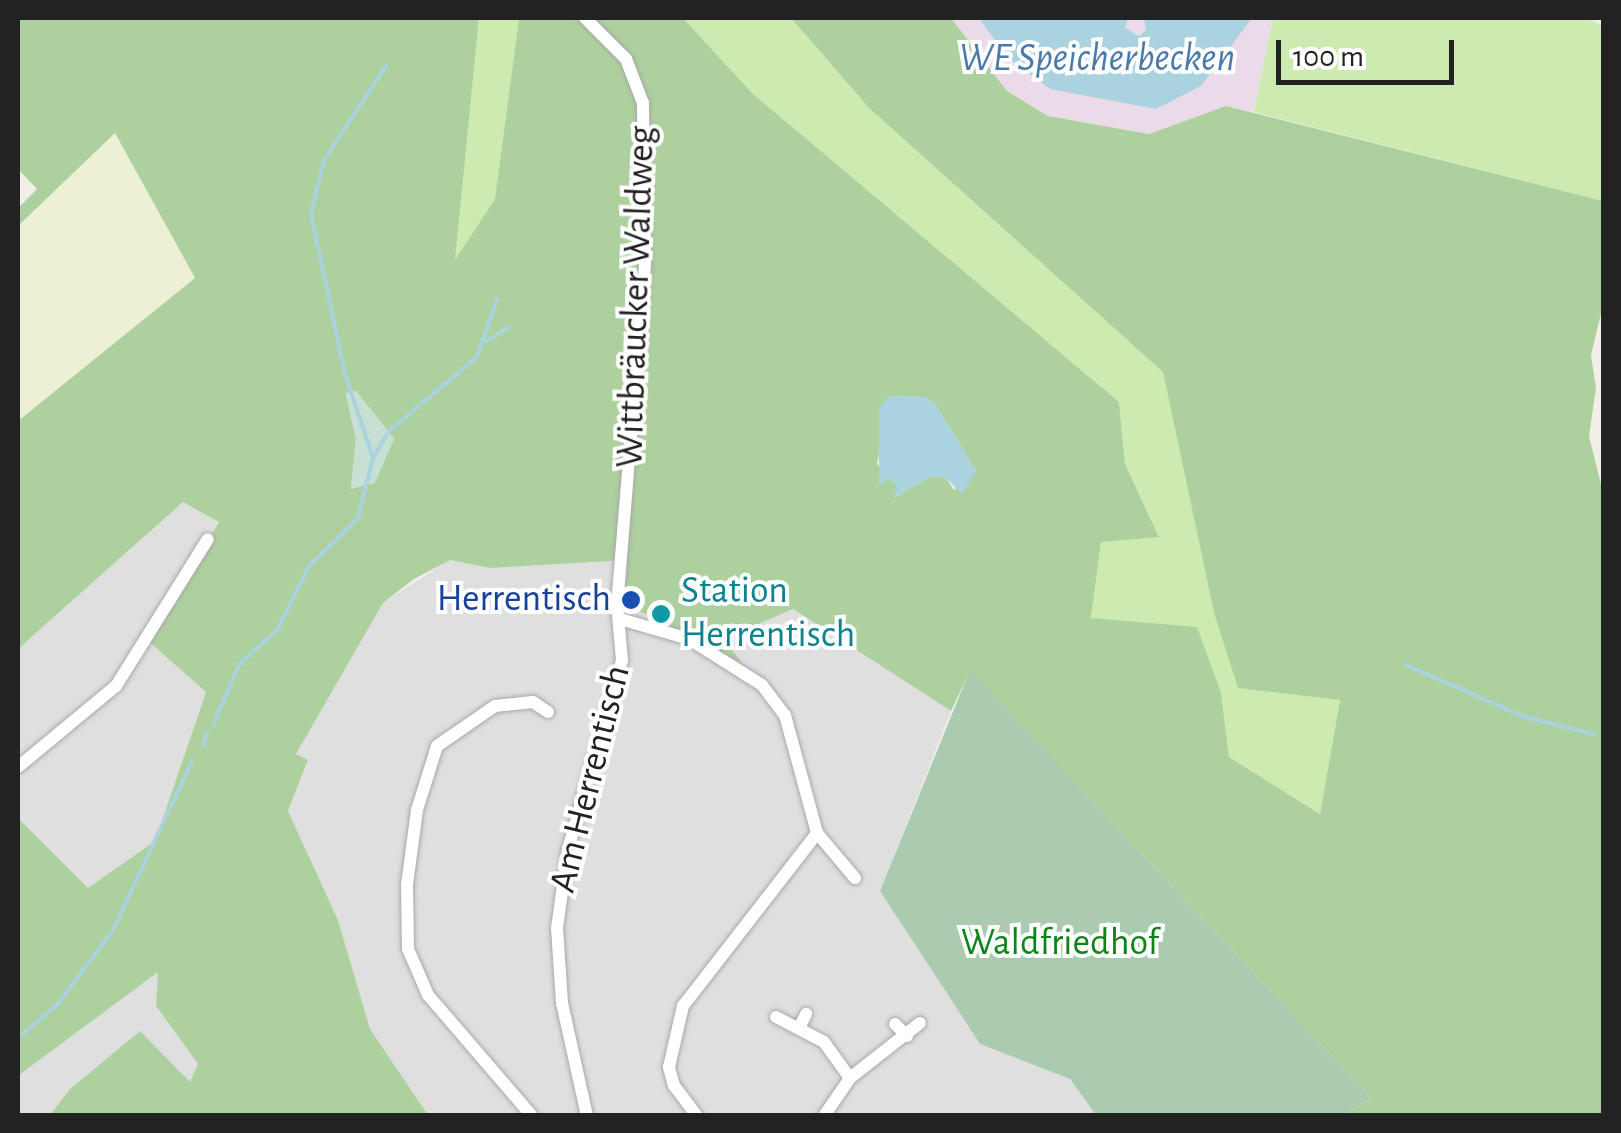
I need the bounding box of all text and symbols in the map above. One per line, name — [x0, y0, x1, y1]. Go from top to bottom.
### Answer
scale bar — [1281, 20, 1458, 82]
water label: WE Speicherbecken — [959, 34, 1235, 82]
text: 100 m — [1293, 42, 1364, 72]
street label: Wittbräucker Waldweg — [608, 125, 666, 469]
place label: Station Herrentisch — [681, 569, 855, 658]
place label: Herrentisch — [437, 577, 611, 623]
marker: Herrentisch — [620, 589, 642, 611]
marker: Station Herrentisch — [650, 603, 672, 625]
street label: Am Herrentisch — [541, 661, 641, 897]
park label: Waldfriedhof — [961, 921, 1159, 967]

